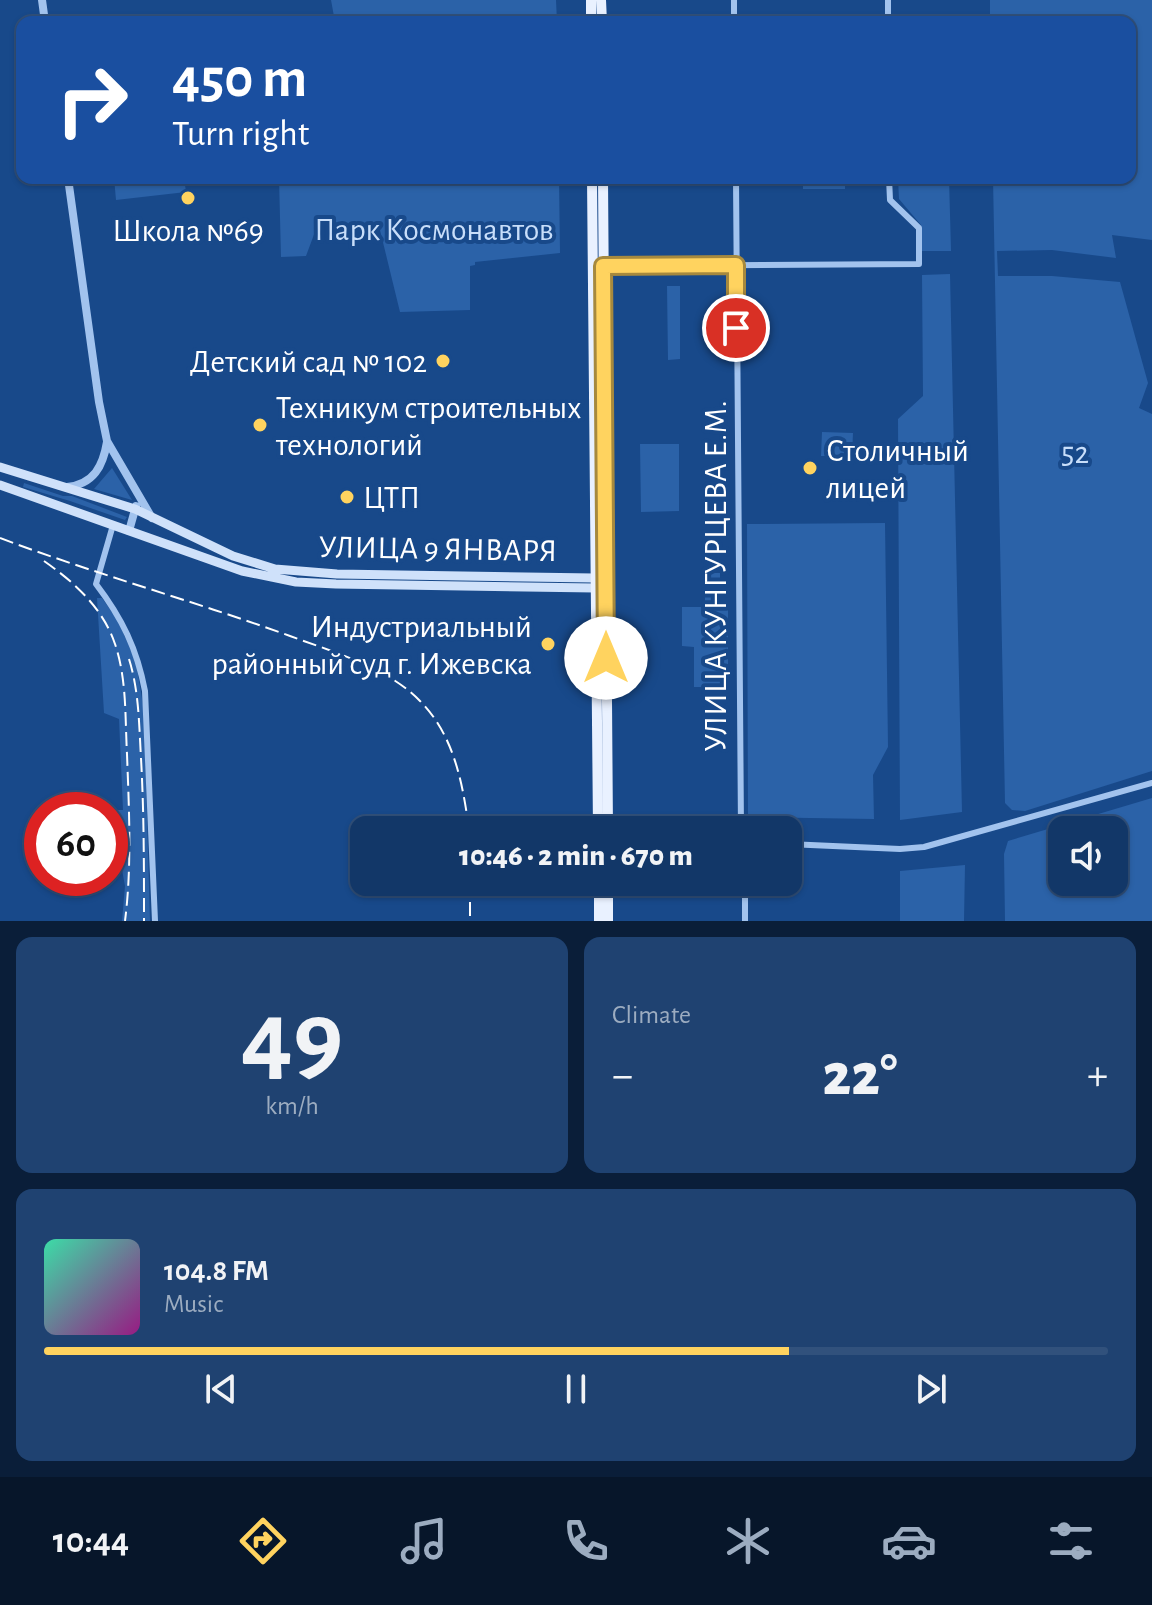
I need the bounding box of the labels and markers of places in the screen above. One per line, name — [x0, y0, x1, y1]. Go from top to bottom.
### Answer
marker: Школа №69 — [179, 189, 197, 207]
place label: Школа №69 — [112, 215, 264, 247]
pin — [702, 294, 770, 362]
place label: Детский сад № 102 — [190, 346, 427, 378]
marker: Детский сад № 102 — [434, 352, 452, 370]
place label: Техникум строительных технологий — [275, 392, 582, 461]
marker: Техникум строительных технологий — [251, 416, 269, 434]
place label: Столичный лицей — [826, 435, 969, 504]
marker: Столичный лицей — [801, 459, 819, 477]
place label: ЦТП — [363, 482, 420, 514]
marker: ЦТП — [338, 488, 356, 506]
place label: Индустриальный районный суд г. Ижевска — [211, 611, 532, 680]
marker: Индустриальный районный суд г. Ижевска — [539, 635, 557, 653]

